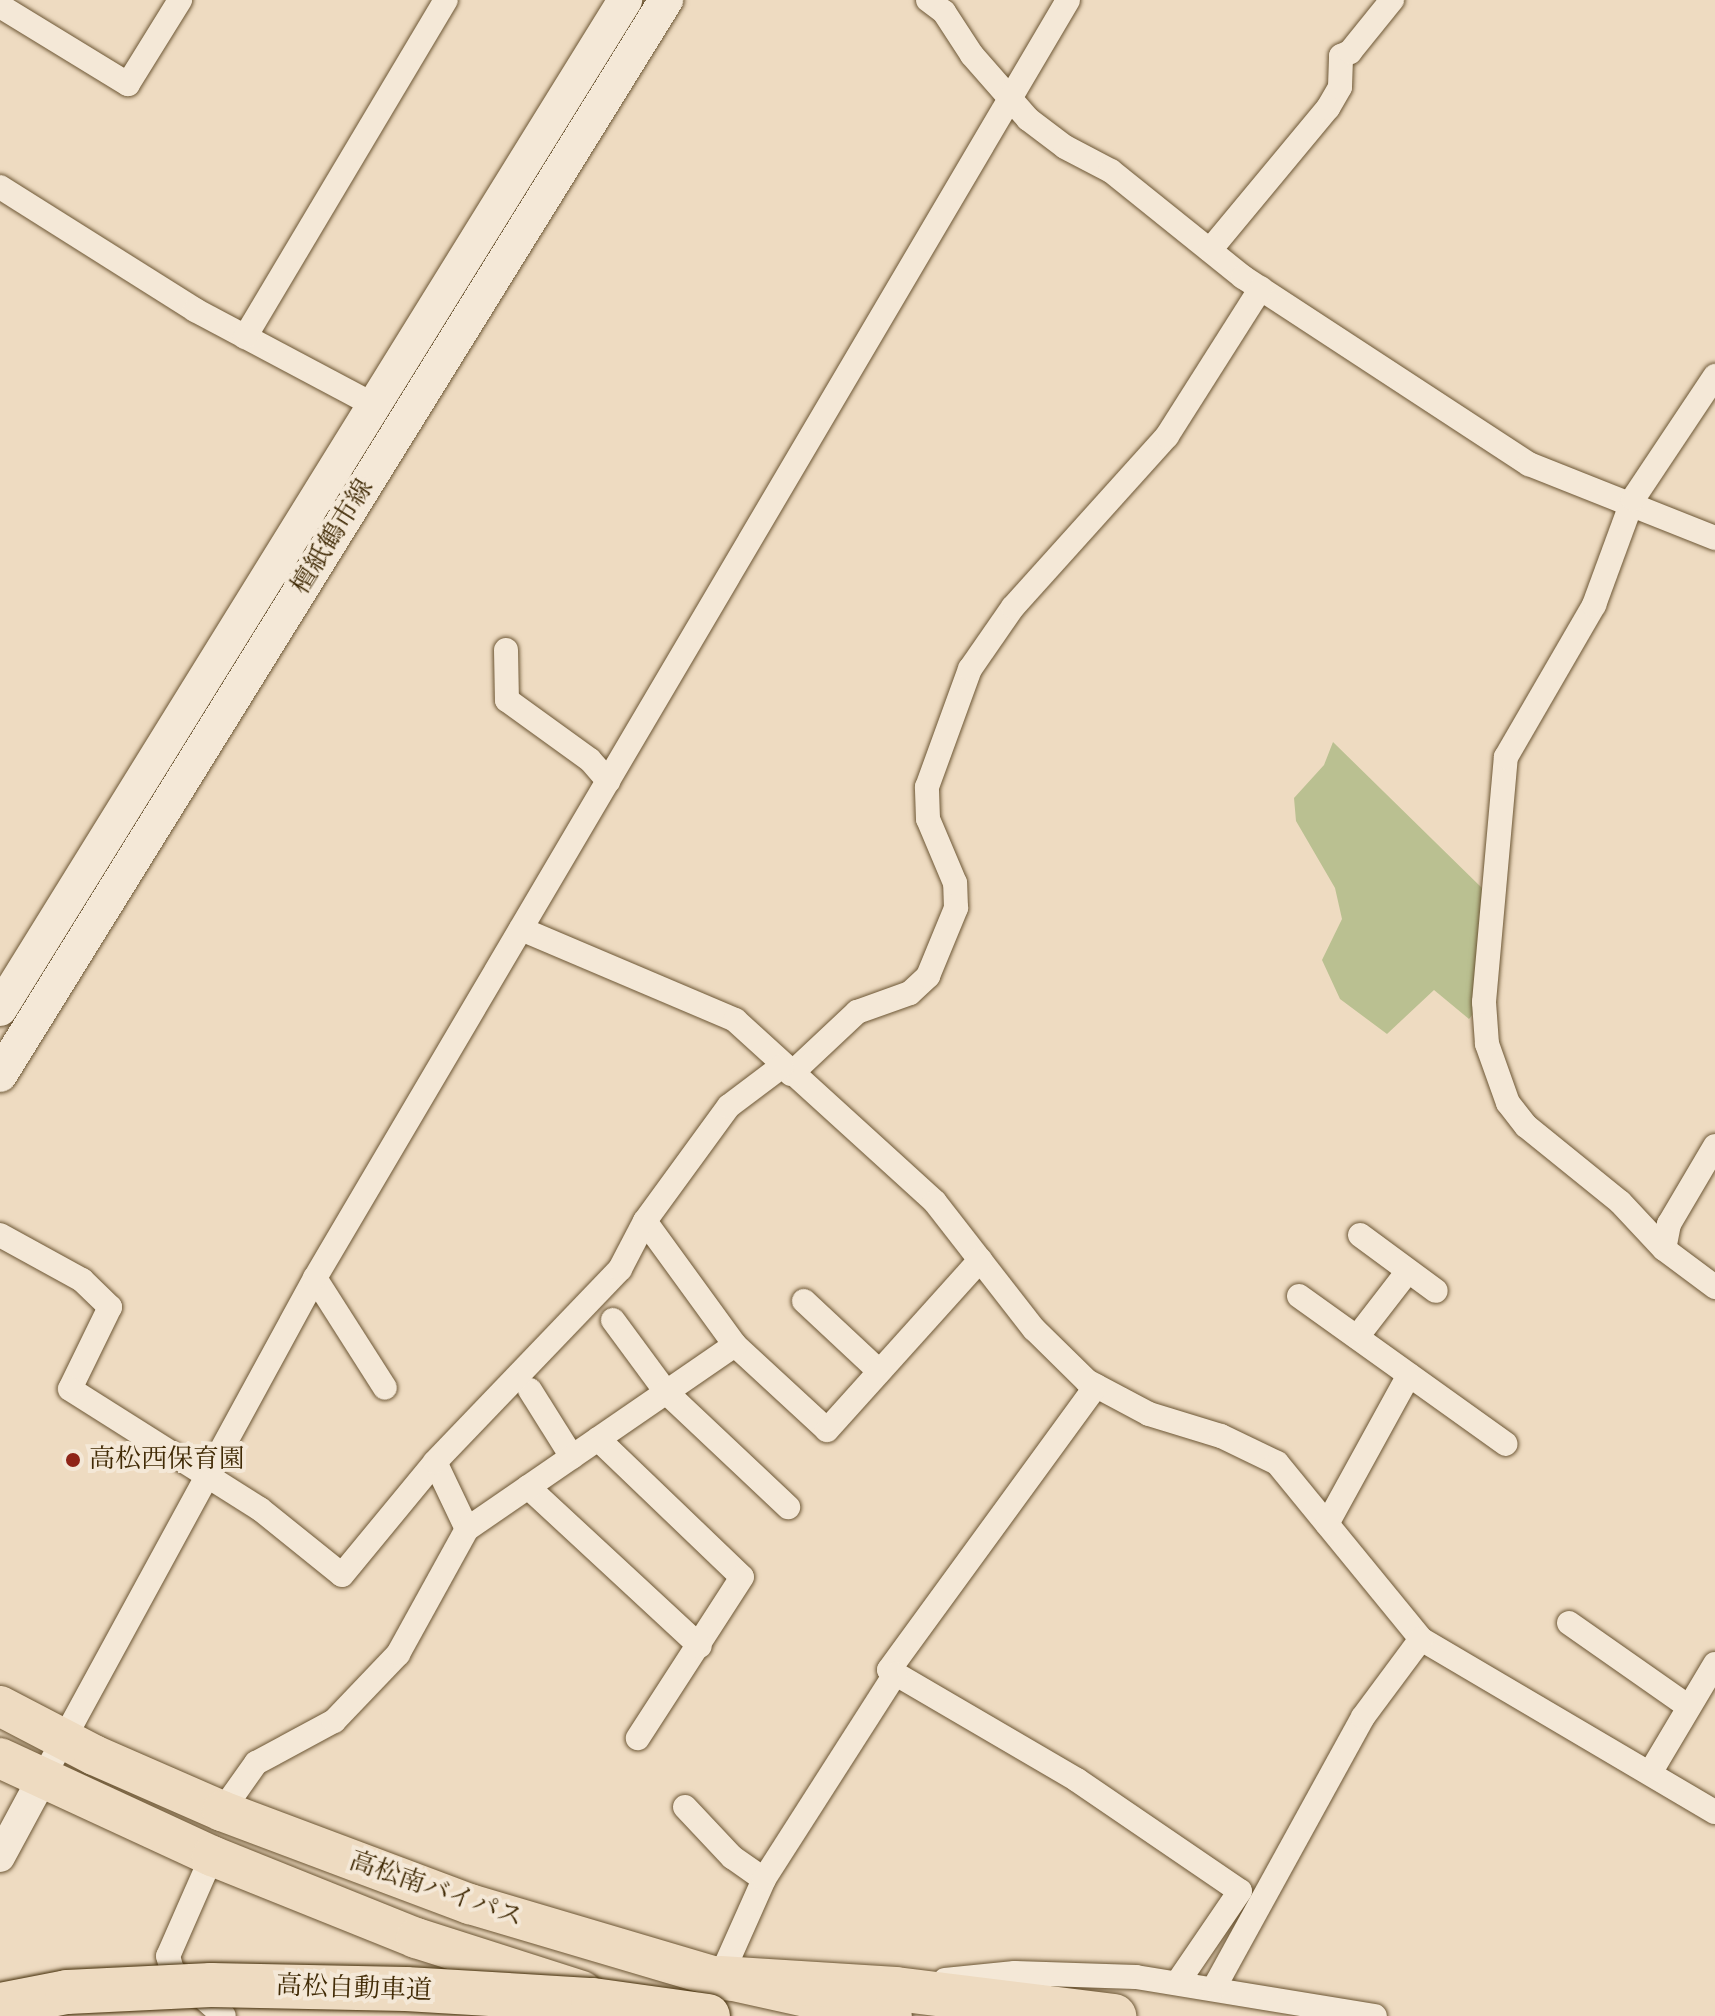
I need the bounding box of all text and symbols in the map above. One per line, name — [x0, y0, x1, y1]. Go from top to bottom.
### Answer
street label: 檀紙鶴市線 — [285, 474, 381, 600]
place label: 高松西保育園 — [89, 1444, 245, 1476]
marker: 高松西保育園 — [64, 1451, 82, 1469]
street label: 高松南バイパス — [345, 1846, 527, 1934]
street label: 高松自動車道 — [276, 1971, 432, 2007]

